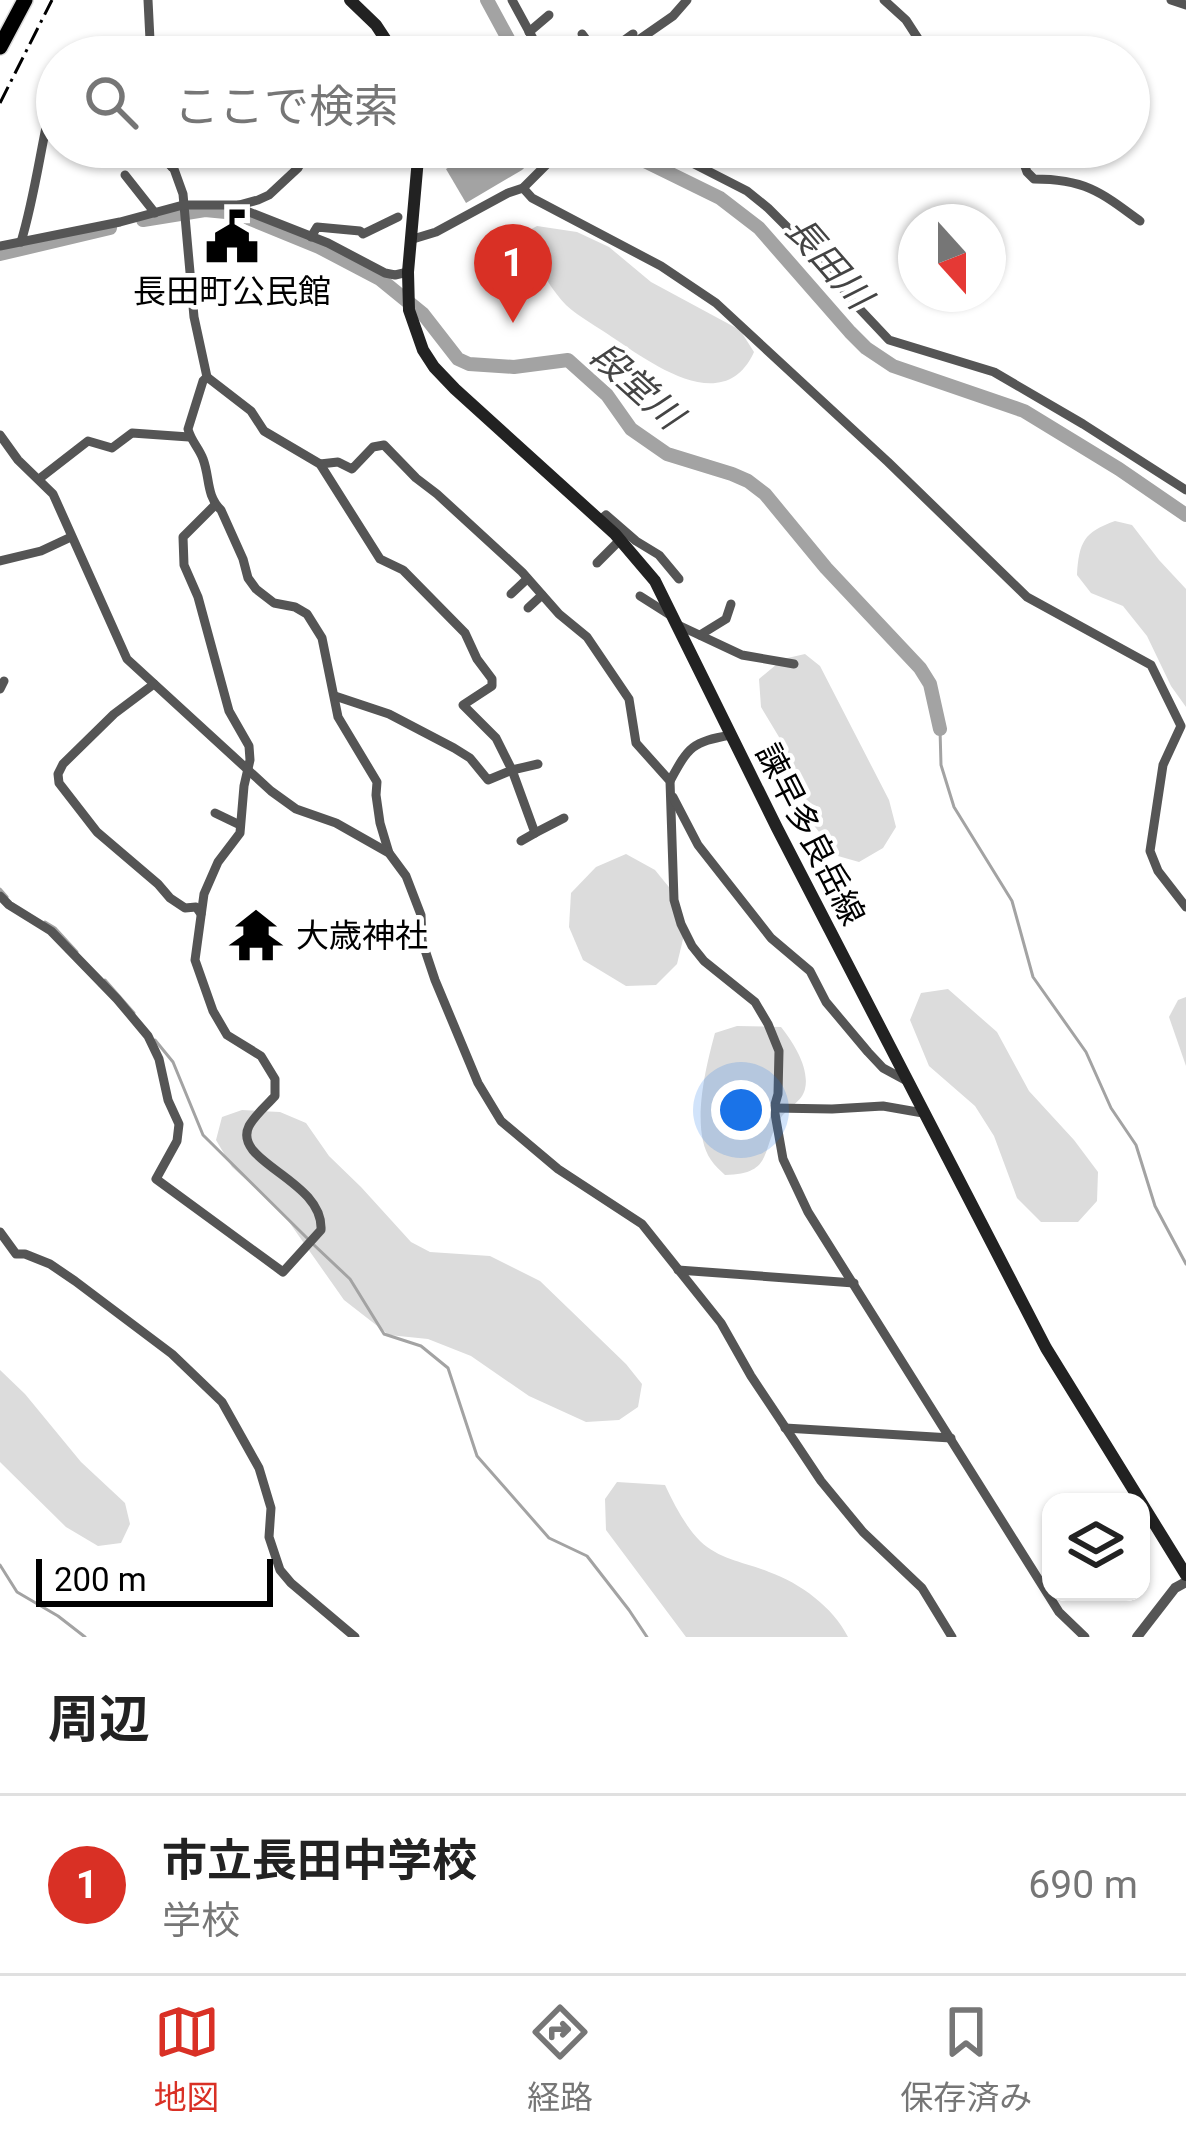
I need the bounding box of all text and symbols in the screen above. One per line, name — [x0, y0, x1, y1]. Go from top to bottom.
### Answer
search box — [36, 36, 1150, 168]
icon: search — [78, 69, 144, 135]
text: ここで検索 — [174, 80, 399, 133]
north arrow — [898, 204, 1006, 312]
public building icon: 長田町公民館 — [203, 208, 261, 266]
water label: 長田川 — [777, 208, 882, 320]
pin: 1 — [474, 224, 552, 323]
place label: 長田町公民館 — [133, 272, 331, 311]
water label: 段堂川 — [582, 334, 693, 440]
street label: 諫早多良岳線 — [748, 737, 873, 931]
temple icon: 大歳神社 — [227, 906, 285, 964]
place label: 大歳神社 — [296, 916, 428, 955]
your location — [711, 1080, 771, 1140]
map controls — [1042, 1493, 1150, 1601]
button: layers — [1042, 1493, 1150, 1601]
scale bar — [36, 1553, 273, 1606]
text: 200 m — [54, 1560, 147, 1599]
text: 周辺 — [48, 1690, 150, 1749]
text: 市立長田中学校 — [162, 1834, 477, 1887]
text: 1 — [76, 1862, 98, 1908]
text: 690 m — [1028, 1862, 1138, 1908]
text: 学校 — [162, 1898, 240, 1944]
tab: 地図 — [154, 1999, 220, 2119]
tab: 経路 — [527, 1999, 593, 2119]
tab: 保存済み — [900, 1999, 1032, 2119]

